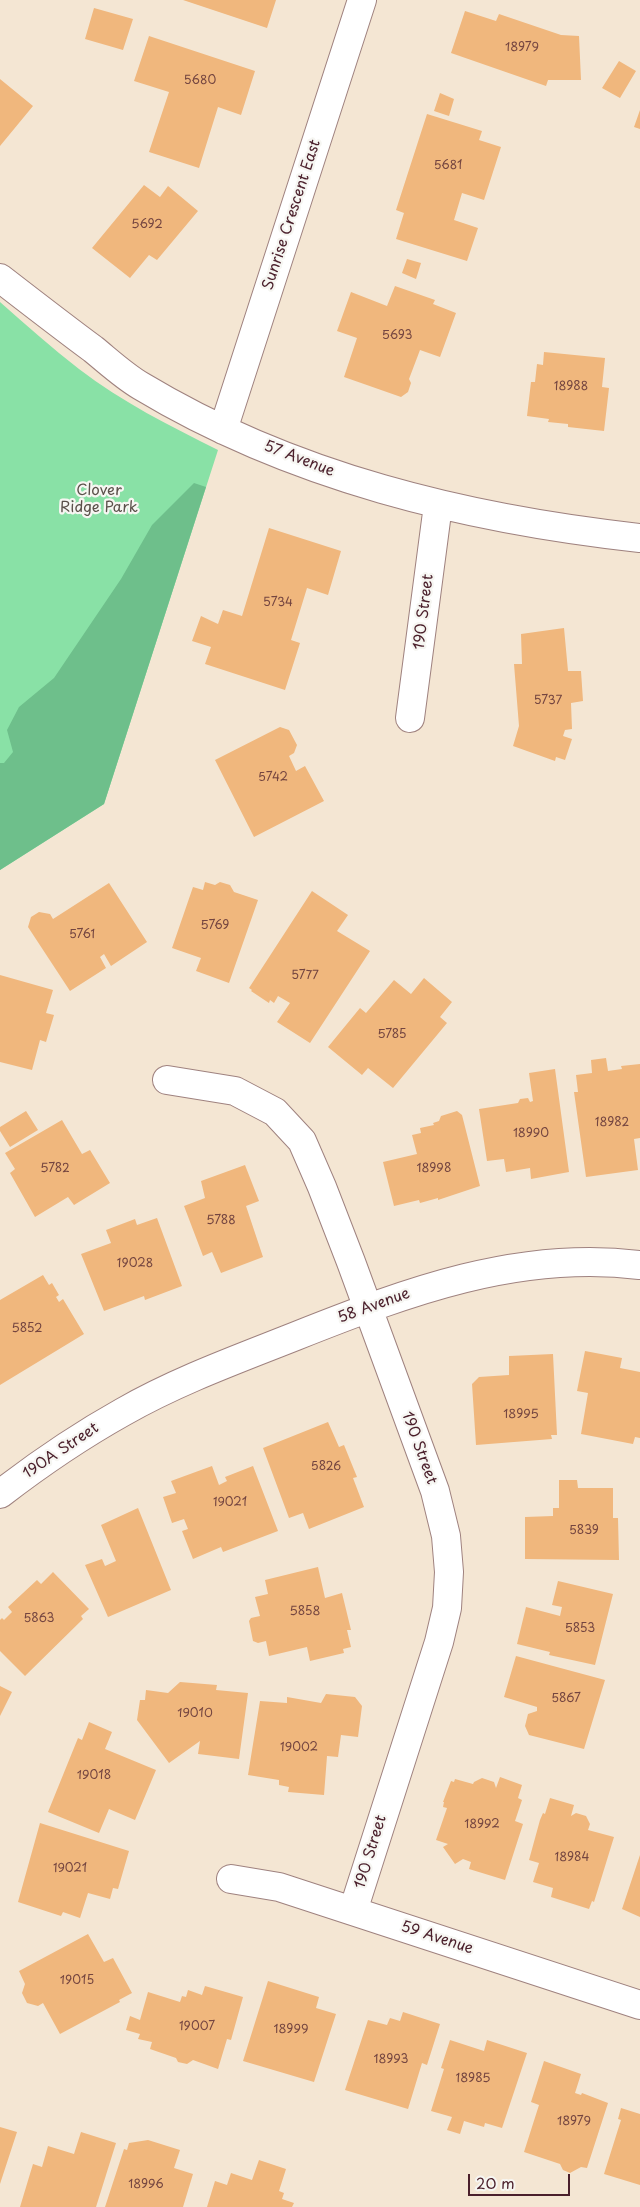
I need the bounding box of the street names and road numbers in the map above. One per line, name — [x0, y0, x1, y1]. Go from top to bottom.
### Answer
street label: Sunrise Crescent East — [259, 138, 325, 292]
street label: 57 Avenue — [261, 437, 337, 481]
street label: 190 Street — [410, 573, 438, 651]
street label: 58 Avenue — [336, 1285, 412, 1327]
street label: 190 Street — [398, 1409, 440, 1487]
street label: 190A Street — [20, 1419, 102, 1483]
street label: 190 Street — [351, 1813, 391, 1891]
street label: 59 Avenue — [399, 1918, 475, 1958]

